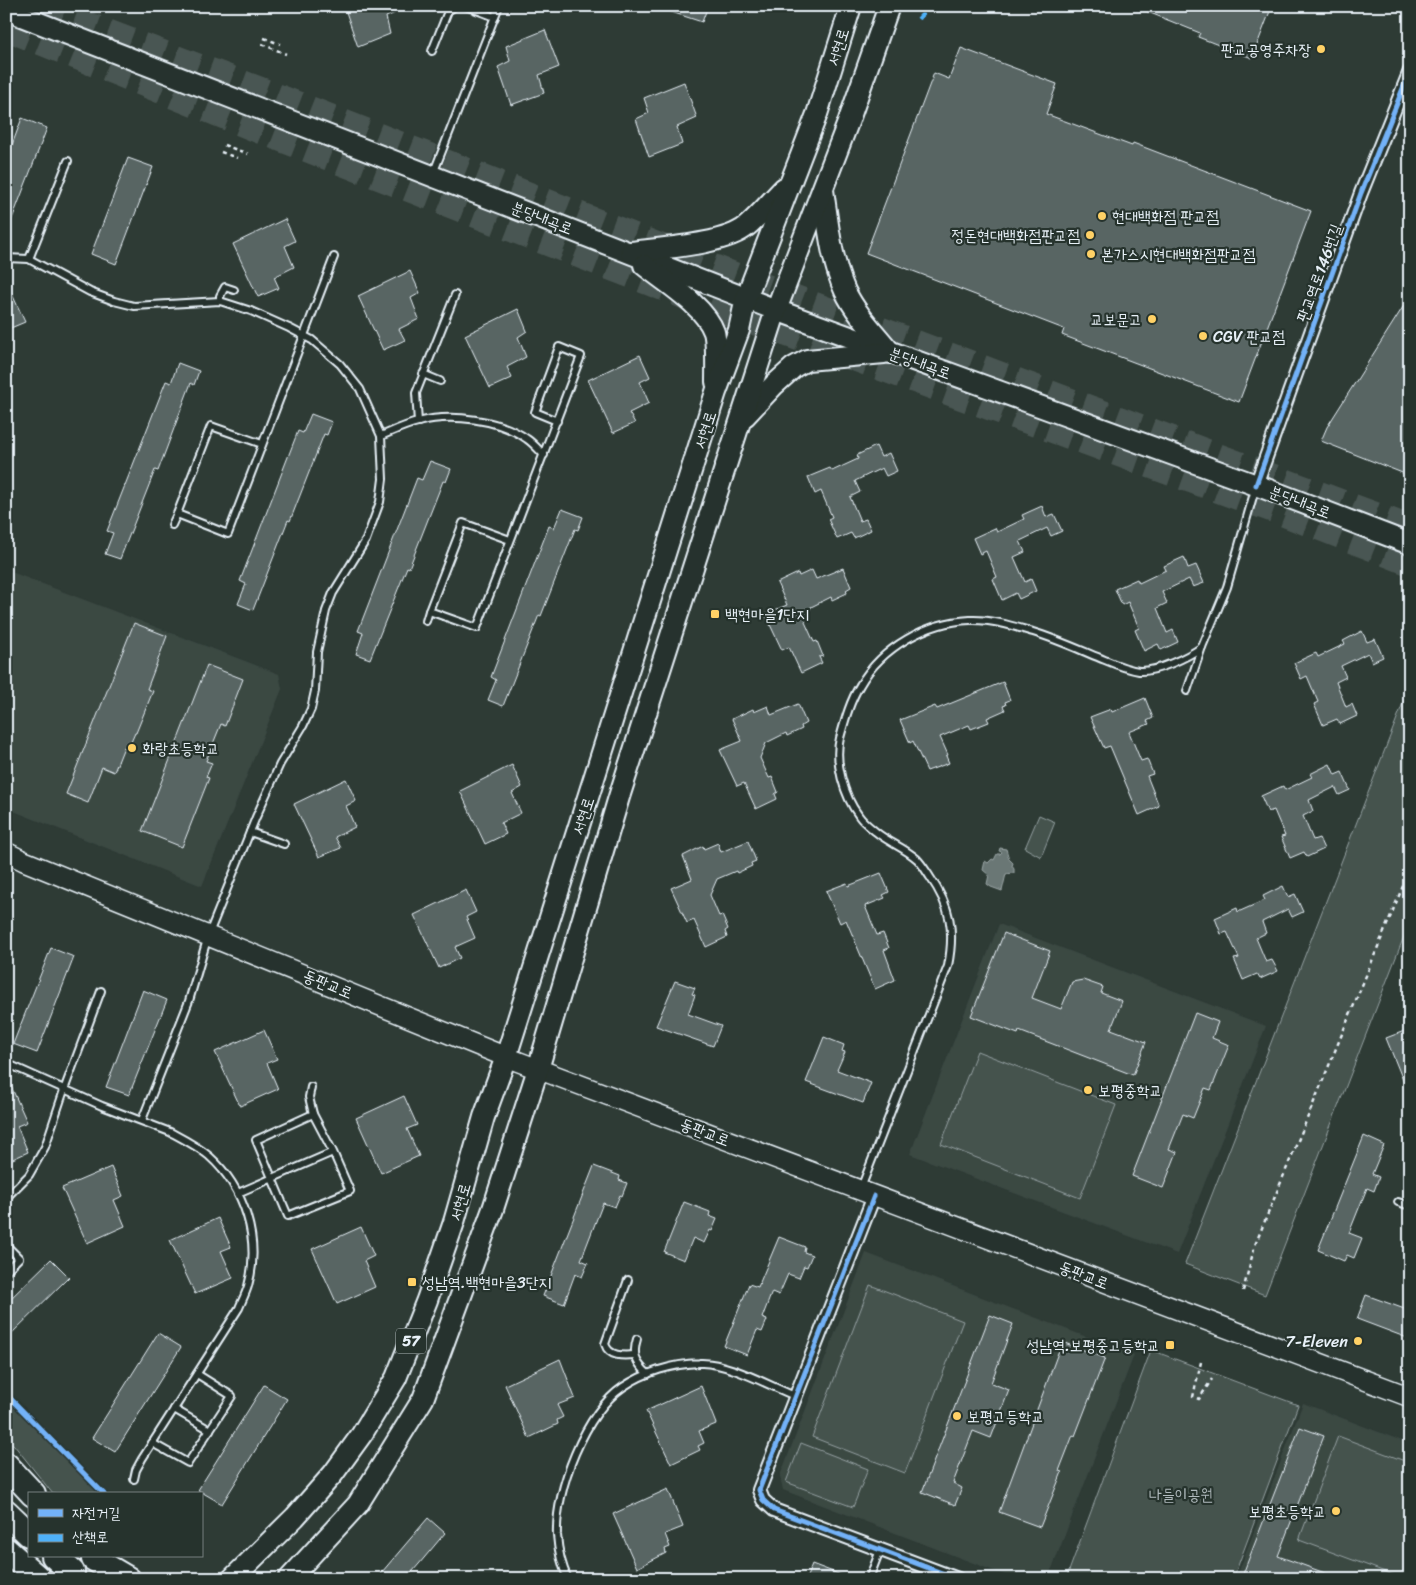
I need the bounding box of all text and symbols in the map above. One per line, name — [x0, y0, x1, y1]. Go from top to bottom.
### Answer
street label: 서현로 — [818, 24, 858, 70]
place label: 판교공영주차장 — [1221, 35, 1311, 64]
marker: 판교공영주차장 — [1315, 43, 1327, 55]
street label: 분당내곡로 — [507, 193, 577, 243]
place label: 현대백화점 판교점 — [1112, 202, 1219, 231]
marker: 현대백화점 판교점 — [1096, 210, 1108, 222]
street label: 판교역로146번길 — [1288, 219, 1350, 326]
place label: 정돈현대백화점판교점 — [951, 221, 1080, 250]
marker: 정돈현대백화점판교점 — [1084, 229, 1096, 241]
place label: 본가스시현대백화점판교점 — [1101, 240, 1256, 269]
marker: 본가스시현대백화점판교점 — [1085, 248, 1097, 260]
place label: 교보문고 — [1091, 305, 1142, 334]
marker: 교보문고 — [1146, 313, 1158, 325]
place label: CGV 판교점 — [1213, 322, 1285, 351]
marker: CGV 판교점 — [1197, 330, 1209, 342]
street label: 분당내곡로 — [885, 338, 955, 388]
street label: 서현로 — [685, 407, 725, 453]
street label: 분당내곡로 — [1265, 477, 1335, 527]
place label: 백현마을1단지 — [725, 600, 809, 629]
marker: 백현마을1단지 — [709, 608, 721, 620]
place label: 화랑초등학교 — [142, 734, 219, 763]
marker: 화랑초등학교 — [126, 742, 138, 754]
street label: 서현로 — [563, 793, 603, 839]
street label: 동판교로 — [299, 961, 357, 1007]
place label: 보평중학교 — [1098, 1076, 1162, 1105]
marker: 보평중학교 — [1082, 1084, 1094, 1096]
street label: 동판교로 — [676, 1109, 734, 1155]
street label: 서현로 — [441, 1179, 479, 1225]
street label: 동판교로 — [1055, 1252, 1113, 1298]
place label: 성남역.백현마을3단지 — [422, 1268, 552, 1297]
marker: 성남역.백현마을3단지 — [406, 1276, 418, 1288]
place label: 7-Eleven — [1285, 1327, 1348, 1356]
road number: 57 — [396, 1328, 426, 1354]
place label: 성남역.보평중고등학교 — [1026, 1331, 1160, 1360]
marker: 7-Eleven — [1352, 1335, 1364, 1347]
marker: 성남역.보평중고등학교 — [1164, 1339, 1176, 1351]
place label: 보평고등학교 — [967, 1402, 1044, 1431]
marker: 보평고등학교 — [951, 1410, 963, 1422]
park label: 나들이공원 — [1149, 1480, 1213, 1509]
legend — [28, 1492, 202, 1558]
place label: 보평초등학교 — [1249, 1497, 1326, 1526]
text: 자전거길 — [72, 1500, 120, 1526]
marker: 보평초등학교 — [1330, 1505, 1342, 1517]
text: 산책로 — [72, 1524, 108, 1550]

